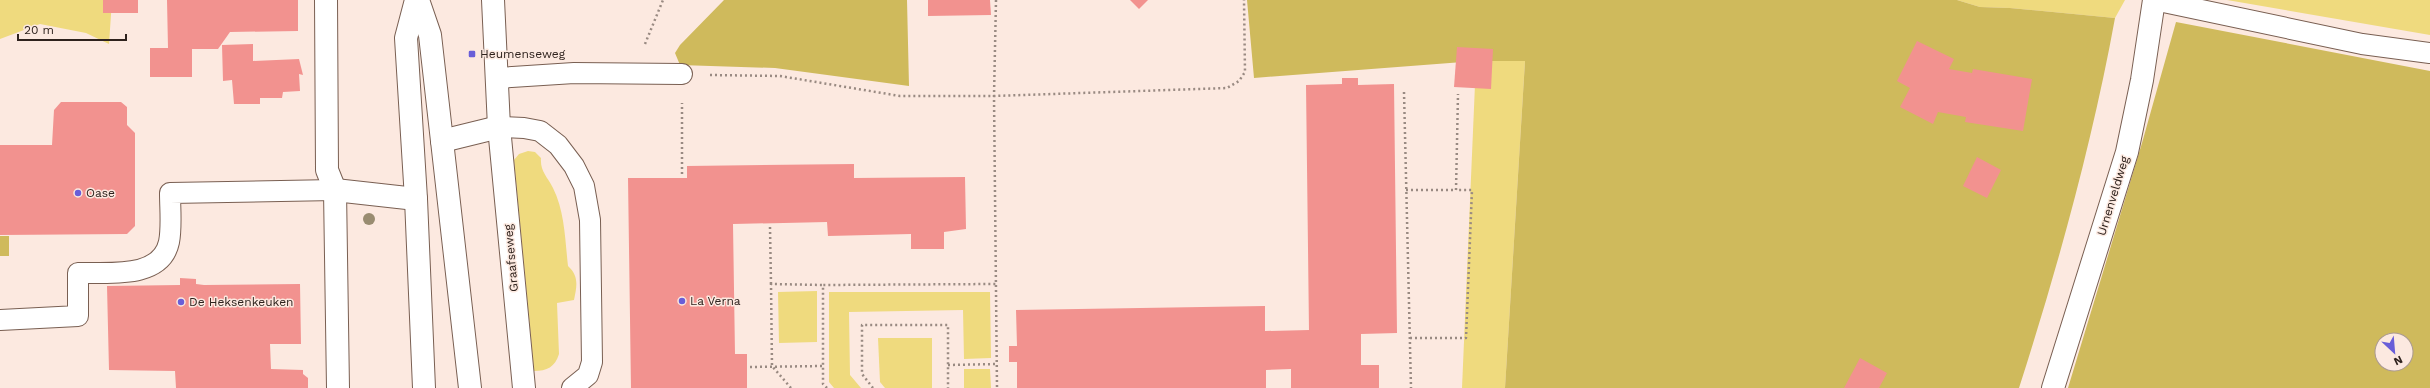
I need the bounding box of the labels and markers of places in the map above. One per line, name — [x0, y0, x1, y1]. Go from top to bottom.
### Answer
place label: Heumenseweg — [480, 47, 566, 61]
marker: Heumenseweg — [467, 49, 477, 59]
place label: Oase — [86, 186, 115, 200]
marker: Oase — [73, 188, 83, 198]
place label: La Verna — [690, 294, 741, 308]
place label: De Heksenkeuken — [189, 295, 294, 309]
marker: La Verna — [677, 296, 687, 306]
marker: De Heksenkeuken — [176, 297, 186, 307]

